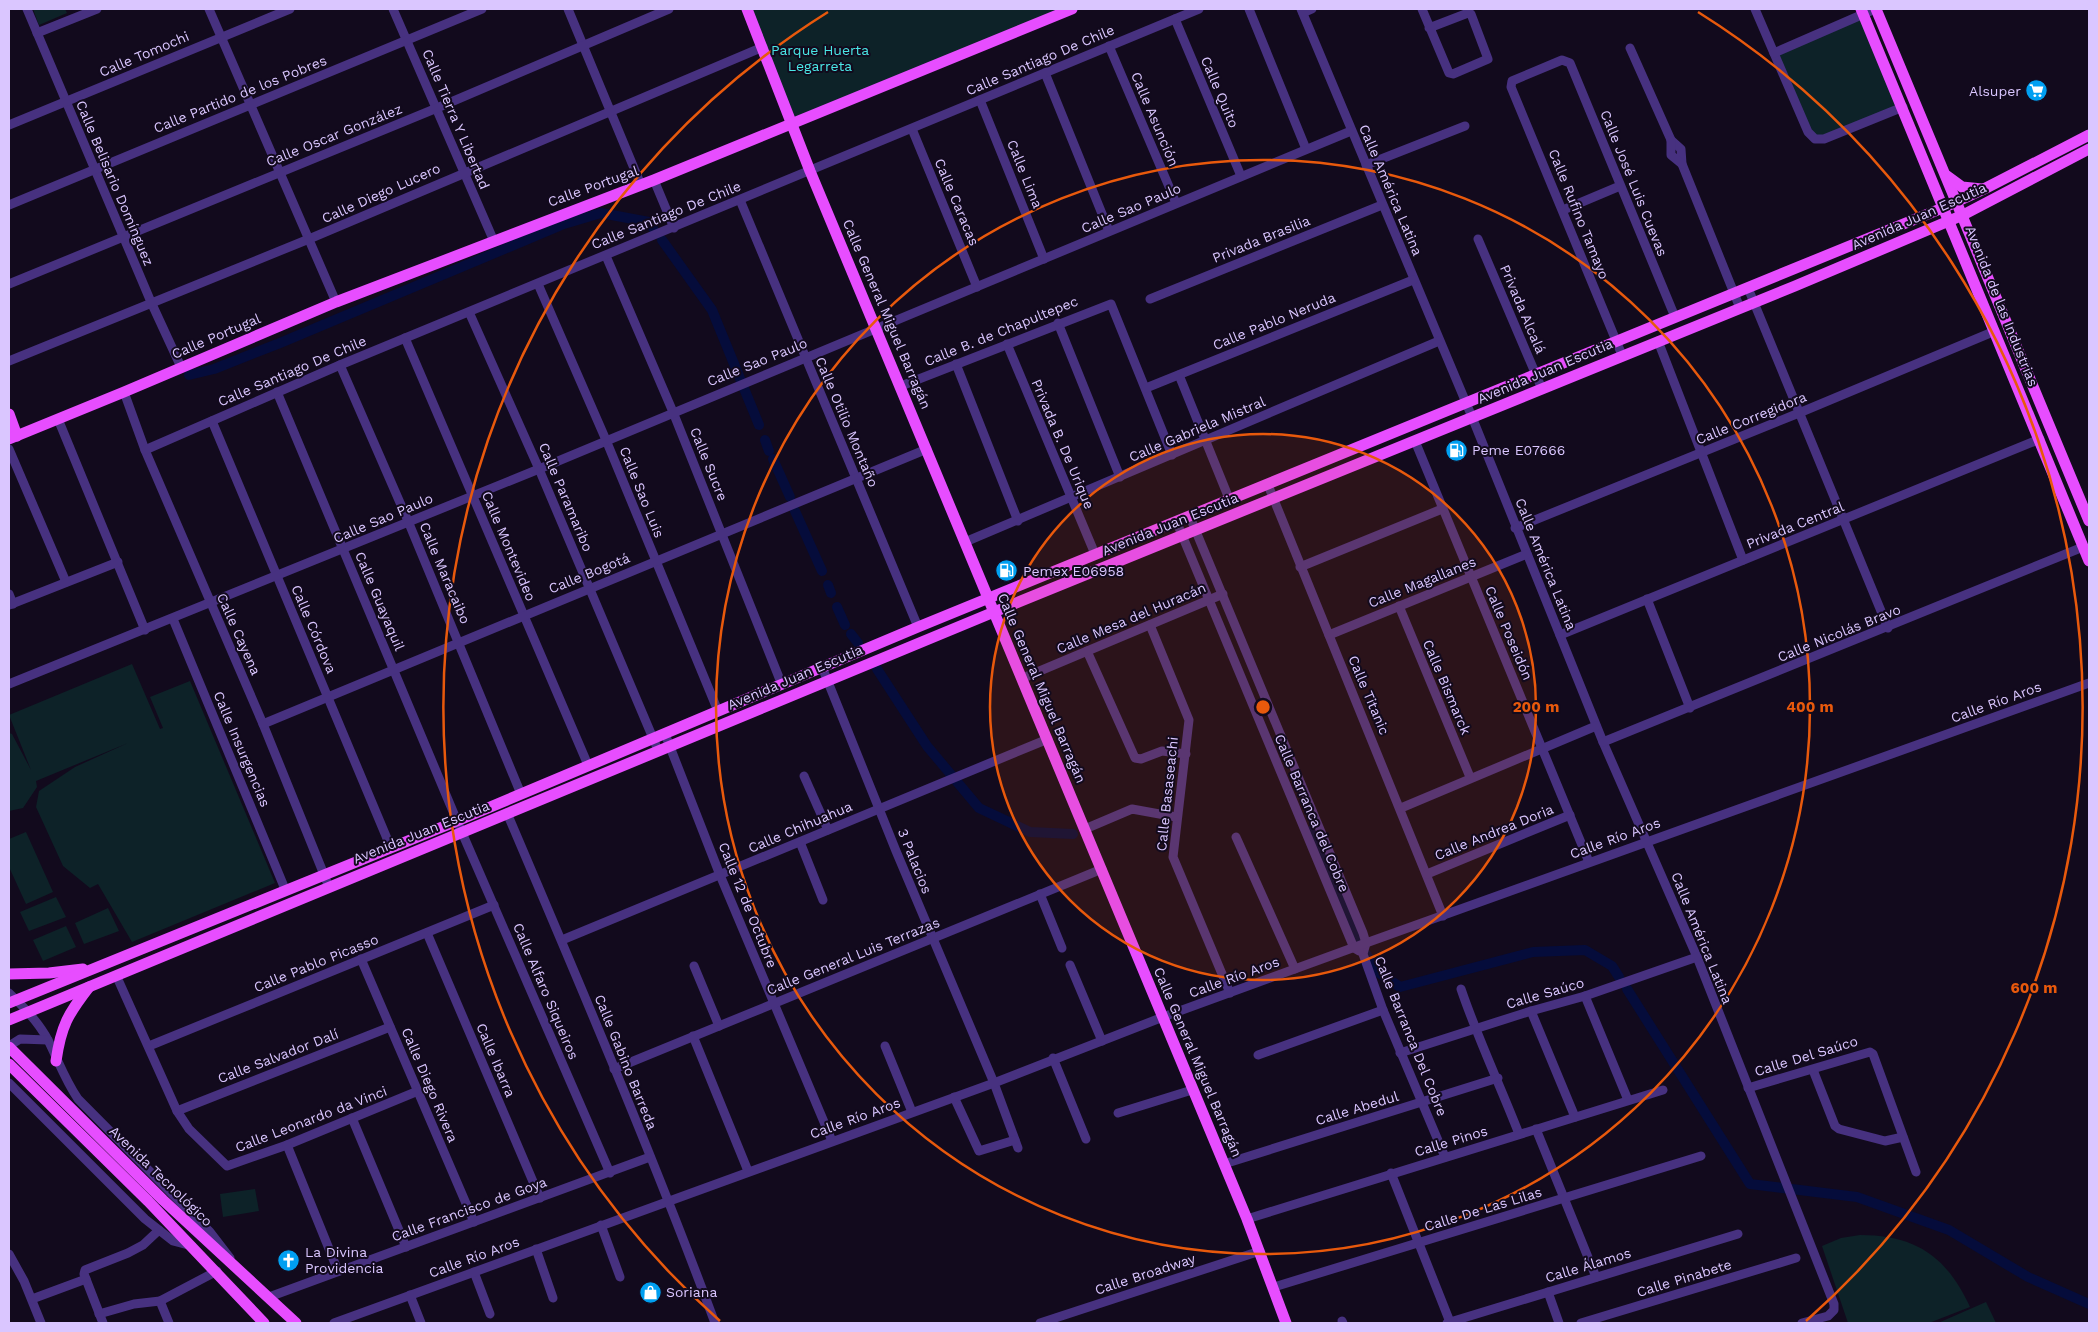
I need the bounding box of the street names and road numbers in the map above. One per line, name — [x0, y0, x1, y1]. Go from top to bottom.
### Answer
street label: Calle Santiago De Chile — [963, 21, 1117, 99]
street label: Calle Tomochi — [97, 28, 191, 80]
street label: Calle Tierra Y Libertad — [419, 47, 493, 191]
street label: Calle Partido de los Pobres — [151, 52, 329, 136]
street label: Calle Quito — [1198, 54, 1242, 130]
street label: Calle Asunción — [1128, 69, 1182, 169]
street label: Calle Belisario Domínguez — [73, 98, 157, 268]
street label: Calle Oscar González — [264, 100, 404, 170]
street label: Calle José Luis Cuevas — [1597, 108, 1671, 258]
street label: Calle América Latina — [1356, 122, 1426, 258]
street label: Calle Lima — [1004, 137, 1046, 211]
street label: Calle Rufino Tamayo — [1546, 147, 1612, 281]
street label: Calle Caracas — [931, 156, 983, 248]
street label: Calle Diego Lucero — [319, 160, 443, 226]
street label: Calle Portugal — [546, 162, 641, 210]
street label: Calle Santiago De Chile — [589, 178, 743, 252]
street label: Avenida Juan Escutia — [1849, 179, 1989, 253]
street label: Calle Sao Paulo — [1079, 180, 1183, 236]
street label: Privada Brasilia — [1210, 212, 1312, 266]
street label: Calle General Miguel Barragán — [840, 217, 934, 411]
street label: Avenida de las Industrias — [1962, 223, 2042, 389]
street label: Privada Alcalá — [1497, 262, 1549, 356]
street label: Calle Pablo Neruda — [1210, 289, 1338, 353]
street label: Calle B. de Chapultepec — [922, 293, 1080, 369]
street label: Calle Portugal — [169, 310, 264, 362]
street label: Calle Santiago De Chile — [215, 332, 369, 410]
street label: Calle Sao Paulo — [705, 335, 809, 389]
street label: Avenida Juan Escutia — [1475, 335, 1615, 407]
street label: Calle Otilio Montaño — [812, 354, 882, 490]
street label: Privada B. De Urique — [1028, 377, 1098, 511]
street label: Calle Corregidora — [1693, 388, 1809, 448]
street label: Calle Gabriela Mistral — [1126, 393, 1268, 465]
street label: Calle Sucre — [687, 425, 731, 503]
street label: Calle Paramaribo — [536, 440, 596, 554]
street label: Calle Sao Luis — [616, 444, 668, 540]
street label: Calle Montevideo — [479, 489, 539, 603]
street label: Avenida Juan Escutia — [1100, 489, 1240, 559]
street label: Calle Sao Paulo — [331, 490, 435, 546]
street label: Calle América Latina — [1512, 496, 1580, 632]
street label: Privada Central — [1744, 498, 1847, 552]
street label: Calle Maracaibo — [416, 520, 474, 626]
street label: Calle Guayaquil — [352, 549, 408, 653]
street label: Calle Bogotá — [546, 549, 632, 597]
street label: Calle Magallanes — [1366, 553, 1478, 611]
street label: Calle Mesa del Huracán — [1054, 579, 1208, 657]
street label: Calle Córdova — [288, 582, 340, 676]
street label: Calle Poseidón — [1482, 583, 1536, 683]
street label: Calle Cayena — [214, 591, 264, 677]
street label: Calle General Miguel Barragán — [995, 591, 1089, 785]
street label: Calle Nicolás Bravo — [1775, 601, 1903, 665]
street label: Calle Bismarck — [1420, 637, 1474, 737]
street label: Avenida Juan Escutia — [725, 641, 865, 713]
street label: Calle Titanic — [1345, 653, 1393, 737]
street label: Calle Río Aros — [1949, 678, 2043, 726]
street label: Calle Insurgencias — [210, 689, 274, 809]
street label: Calle Barranca del Cobre — [1271, 732, 1353, 894]
street label: Calle Basaseachi — [1153, 736, 1181, 852]
street label: Avenida Juan Escutia — [351, 797, 491, 867]
street label: Calle Chihuahua — [746, 798, 854, 856]
street label: Calle Andrea Doria — [1432, 801, 1556, 863]
street label: Calle Río Aros — [1568, 814, 1662, 862]
street label: 3 Palacios — [895, 826, 935, 896]
street label: Calle 12 de Octubre — [716, 840, 780, 970]
street label: Calle América Latina — [1668, 870, 1736, 1006]
street label: Calle General Luis Terrazas — [764, 914, 942, 998]
street label: Calle Alfaro Siqueiros — [510, 920, 582, 1062]
street label: Calle Pablo Picasso — [251, 931, 381, 995]
street label: Calle Río Aros — [1187, 953, 1281, 1001]
street label: Calle Barranca Del Cobre — [1372, 954, 1450, 1118]
street label: Calle General Miguel Barragán — [1151, 965, 1245, 1159]
street label: Calle Saúco — [1504, 974, 1586, 1012]
street label: Calle Gabino Barreda — [592, 992, 660, 1132]
street label: Calle Ibarra — [473, 1021, 519, 1099]
street label: Calle Salvador Dalí — [215, 1025, 341, 1086]
street label: Calle Diego Rivera — [399, 1025, 461, 1145]
street label: Calle Del Saúco — [1752, 1033, 1860, 1079]
street label: Calle Leonardo da Vinci — [233, 1083, 389, 1155]
street label: Calle Abedul — [1313, 1088, 1401, 1128]
street label: Calle Río Aros — [808, 1094, 902, 1142]
street label: Calle Pinos — [1412, 1122, 1490, 1160]
street label: Avenida Tecnológico — [106, 1123, 216, 1229]
street label: Calle Francisco de Goya — [389, 1173, 549, 1245]
street label: Calle De Las Lilas — [1422, 1184, 1544, 1234]
street label: Calle Río Aros — [427, 1233, 521, 1281]
street label: Calle Álamos — [1543, 1244, 1633, 1286]
street label: Calle Broadway — [1093, 1250, 1198, 1298]
street label: Calle Pinabete — [1635, 1256, 1733, 1300]

